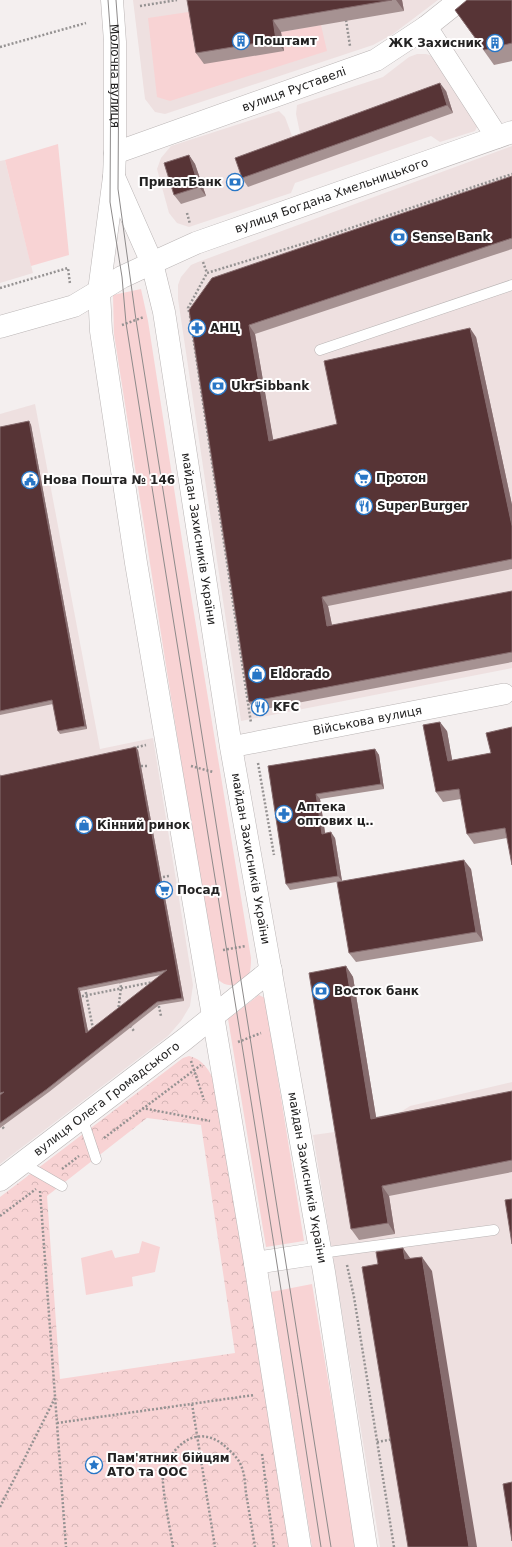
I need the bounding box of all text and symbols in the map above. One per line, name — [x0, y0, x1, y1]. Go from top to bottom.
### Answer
street label: Молочна вулиця — [107, 23, 122, 128]
building icon: Поштамт — [231, 31, 251, 51]
building icon: ЖК Захисник — [485, 33, 505, 53]
place label: Поштамт — [254, 34, 317, 48]
place label: ЖК Захисник — [389, 36, 482, 50]
street label: вулиця Руставелі — [240, 64, 348, 114]
street label: вулиця Богдана Хмельницького — [233, 155, 430, 236]
bank icon: ПриватБанк — [225, 172, 245, 192]
place label: ПриватБанк — [139, 175, 222, 189]
bank icon: Sense Bank — [389, 227, 409, 247]
place label: Sense Bank — [412, 230, 492, 244]
pharmacy icon: АНЦ — [187, 318, 207, 338]
place label: АНЦ — [210, 321, 240, 335]
bank icon: UkrSibbank — [208, 376, 228, 396]
place label: UkrSibbank — [231, 379, 310, 393]
street label: майдан Захисників України — [179, 452, 219, 626]
supermarket icon: Протон — [353, 468, 373, 488]
public building icon: Нова Пошта № 146 — [20, 470, 40, 490]
place label: Протон — [376, 471, 426, 485]
place label: Нова Пошта № 146 — [43, 473, 175, 487]
restaurant icon: Super Burger — [354, 496, 374, 516]
place label: Super Burger — [377, 499, 467, 513]
shop icon: Eldorado — [247, 664, 267, 684]
place label: Eldorado — [270, 667, 330, 681]
restaurant icon: KFC — [250, 697, 270, 717]
place label: KFC — [273, 700, 299, 714]
street label: Військова вулиця — [312, 703, 423, 738]
street label: майдан Захисників України — [229, 772, 273, 946]
place label: Аптека оптових ц‥ — [297, 800, 374, 828]
pharmacy icon: Аптека оптових ц‥ — [274, 804, 294, 824]
shop icon: Кінний ринок — [74, 815, 94, 835]
place label: Кінний ринок — [97, 818, 190, 832]
supermarket icon: Посад — [154, 880, 174, 900]
place label: Посад — [177, 883, 220, 897]
bank icon: Восток банк — [311, 981, 331, 1001]
place label: Восток банк — [334, 984, 419, 998]
street label: вулиця Олега Громадського — [31, 1039, 182, 1159]
street label: майдан Захисників України — [285, 1091, 329, 1265]
place label: Пам'ятник бійцям АТО та ООС — [107, 1451, 230, 1479]
place icon: Пам'ятник бійцям АТО та ООС — [84, 1455, 104, 1475]

